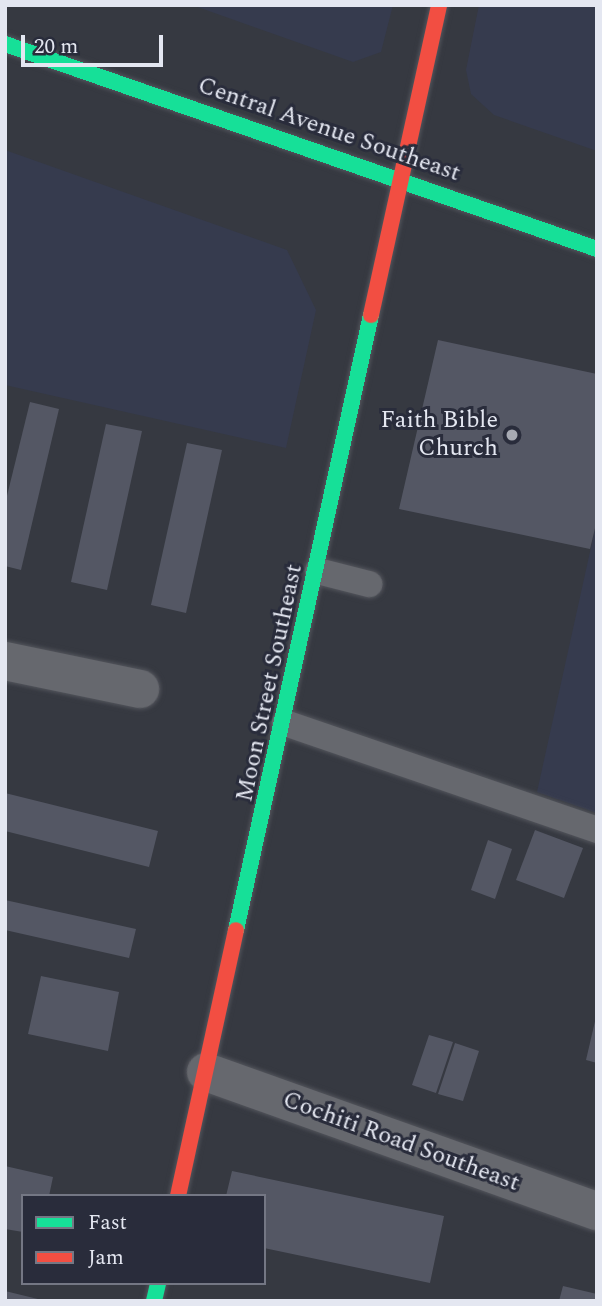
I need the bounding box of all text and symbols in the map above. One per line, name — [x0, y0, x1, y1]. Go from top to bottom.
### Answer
scale bar — [24, 21, 166, 65]
text: 20 m — [34, 31, 78, 63]
street label: Central Avenue Southeast — [194, 72, 464, 188]
place label: Faith Bible Church — [381, 407, 498, 463]
marker: Faith Bible Church — [504, 427, 520, 443]
street label: Moon Street Southeast — [231, 562, 309, 804]
street label: Cochiti Road Southeast — [279, 1086, 523, 1198]
legend — [21, 1194, 266, 1285]
text: Fast — [88, 1207, 127, 1239]
text: Jam — [88, 1242, 124, 1274]

